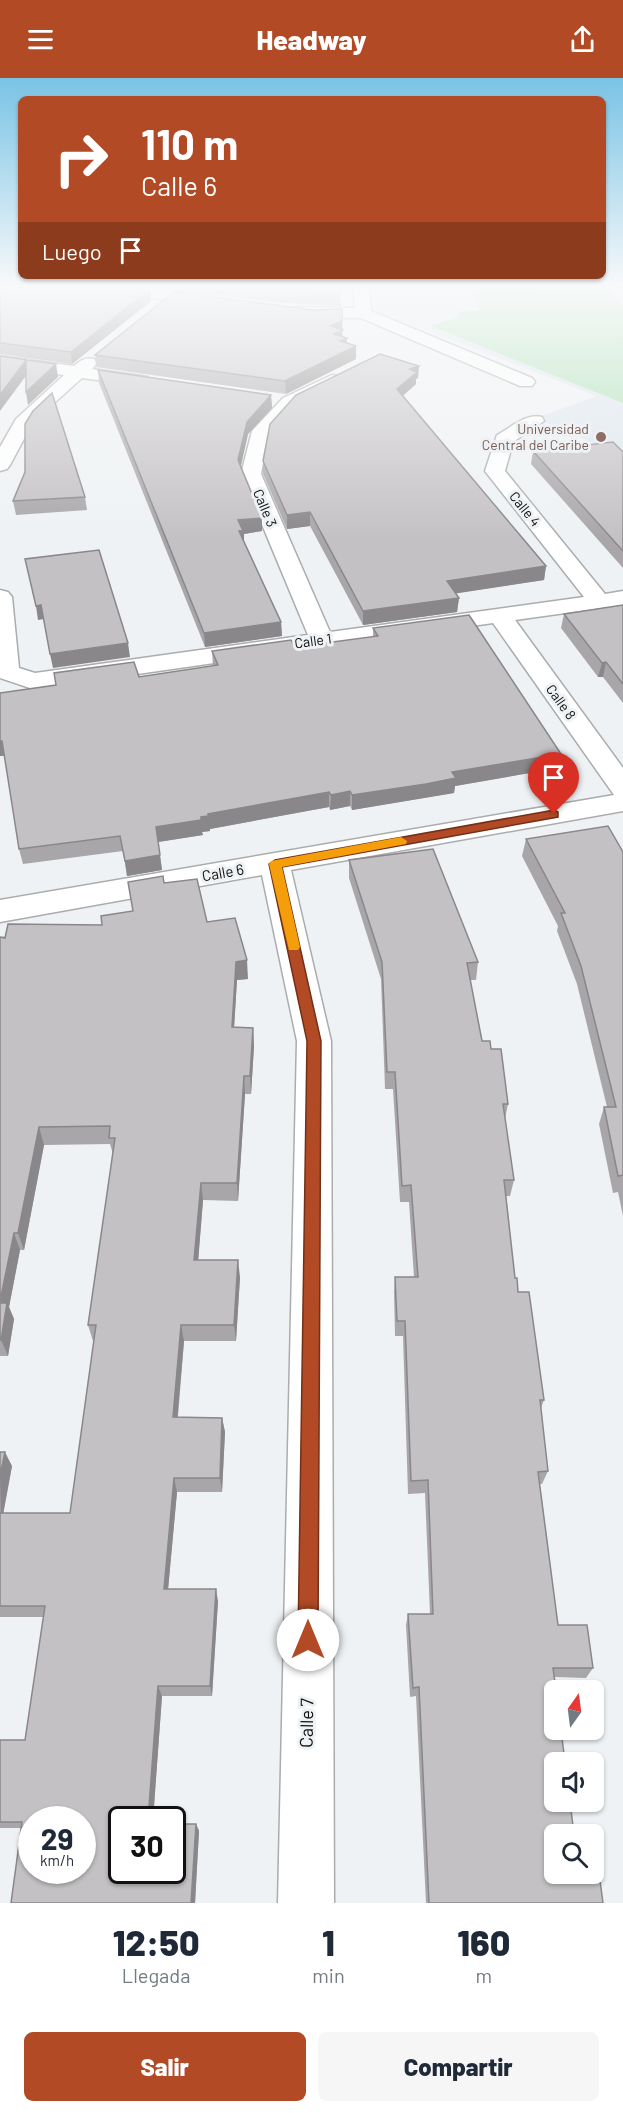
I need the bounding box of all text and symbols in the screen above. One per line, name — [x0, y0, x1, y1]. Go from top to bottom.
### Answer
icon: menu — [24, 23, 57, 56]
text: Headway — [256, 23, 367, 55]
icon: share — [566, 23, 599, 56]
text: 110 m — [141, 118, 238, 168]
icon: right — [42, 120, 120, 198]
text: Calle 6 — [141, 169, 217, 201]
icon: arrive — [114, 234, 147, 267]
text: Luego — [42, 238, 102, 264]
place label: Universidad Central del Caribe — [482, 420, 589, 453]
marker: Universidad Central del Caribe — [594, 430, 608, 444]
street label: Calle 3 — [250, 486, 281, 529]
street label: Calle 4 — [506, 488, 545, 530]
street label: Calle 1 — [293, 630, 333, 652]
street label: Calle 8 — [543, 681, 580, 723]
pin — [528, 752, 579, 814]
icon: arrive — [537, 761, 570, 794]
street label: Calle 6 — [200, 859, 245, 885]
position arrow — [276, 1608, 340, 1672]
north arrow — [544, 1680, 604, 1740]
map controls — [544, 1680, 604, 1884]
street label: Calle 7 — [295, 1697, 317, 1748]
button: sound — [544, 1752, 604, 1812]
speed limit sign: 30 — [108, 1806, 186, 1884]
text: 29 — [41, 1820, 73, 1856]
button: search — [544, 1824, 604, 1884]
text: km/h — [40, 1851, 74, 1869]
text: 12:50 — [113, 1920, 200, 1963]
text: 1 — [322, 1920, 335, 1963]
text: 160 — [457, 1920, 510, 1963]
text: Llegada — [122, 1963, 190, 1987]
text: min — [312, 1963, 345, 1987]
text: m — [476, 1963, 492, 1987]
button: Salir — [24, 2032, 306, 2101]
button: Compartir — [318, 2032, 599, 2101]

